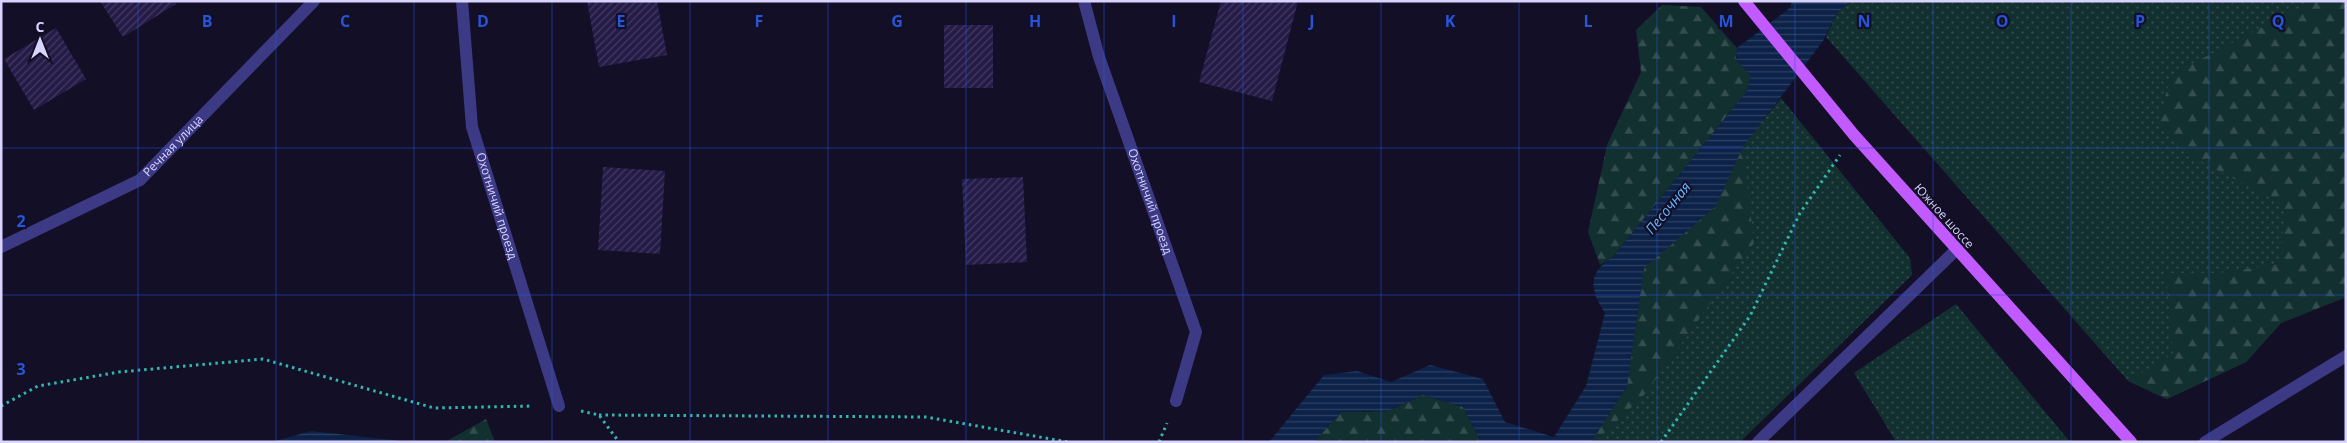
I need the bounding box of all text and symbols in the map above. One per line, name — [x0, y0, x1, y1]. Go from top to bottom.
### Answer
text: B — [202, 10, 212, 32]
text: C — [340, 10, 350, 32]
text: D — [477, 10, 489, 32]
text: E — [617, 10, 626, 32]
text: F — [755, 10, 763, 32]
text: G — [891, 10, 903, 32]
text: H — [1029, 10, 1041, 32]
text: I — [1171, 10, 1177, 32]
text: J — [1307, 10, 1315, 32]
text: K — [1445, 10, 1456, 32]
text: L — [1583, 10, 1593, 32]
text: M — [1718, 10, 1734, 32]
text: N — [1857, 10, 1871, 32]
text: O — [1996, 10, 2008, 32]
text: P — [2135, 10, 2145, 32]
text: Q — [2272, 10, 2284, 32]
north arrow — [15, 15, 65, 65]
text: С — [36, 17, 45, 36]
street label: Речная улица — [139, 111, 207, 180]
street label: Охотничий проезд — [1124, 146, 1177, 256]
street label: Охотничий проезд — [472, 150, 522, 261]
water label: Песочная — [1641, 178, 1695, 238]
street label: Южное шоссе — [1911, 179, 1978, 252]
text: 2 — [16, 210, 26, 232]
text: 3 — [16, 358, 26, 380]

